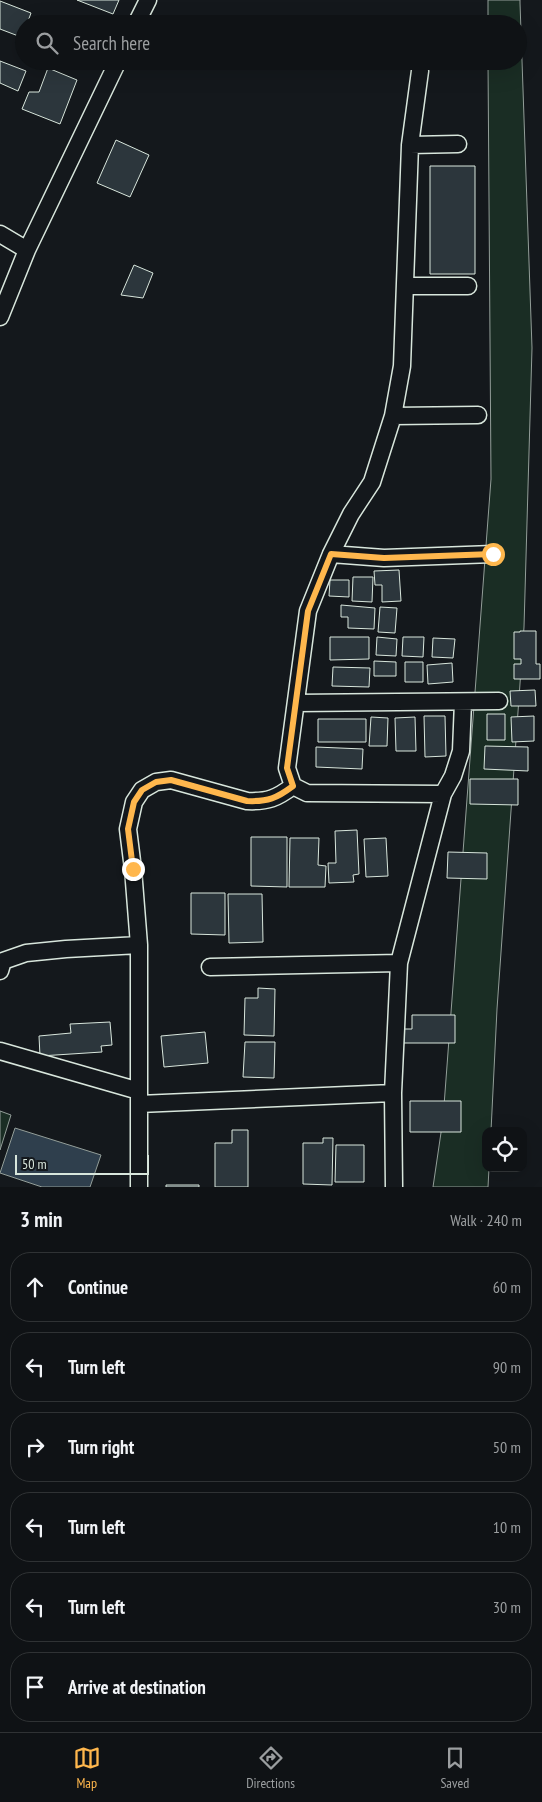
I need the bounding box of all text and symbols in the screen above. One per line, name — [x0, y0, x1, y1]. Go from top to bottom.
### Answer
search box — [15, 15, 527, 70]
icon: search — [33, 29, 61, 57]
text: Search here — [73, 31, 150, 55]
route start — [482, 543, 505, 566]
route end — [122, 858, 145, 881]
map controls — [482, 1127, 527, 1172]
button: locate — [482, 1127, 527, 1172]
scale bar — [15, 1152, 149, 1175]
text: 50 m — [22, 1155, 47, 1173]
text: 3 min — [20, 1206, 62, 1233]
text: Walk · 240 m — [450, 1210, 522, 1230]
icon: ahead — [21, 1273, 49, 1301]
text: Continue — [68, 1275, 128, 1299]
text: 60 m — [493, 1277, 521, 1297]
icon: left — [21, 1353, 49, 1381]
text: Turn left — [68, 1355, 125, 1379]
text: 90 m — [493, 1357, 521, 1377]
icon: right — [21, 1433, 49, 1461]
text: Turn right — [68, 1435, 134, 1459]
text: 50 m — [493, 1437, 521, 1457]
icon: left — [21, 1513, 49, 1541]
text: Turn left — [68, 1515, 125, 1539]
text: 10 m — [493, 1517, 521, 1537]
icon: left — [21, 1593, 49, 1621]
text: Turn left — [68, 1595, 125, 1619]
text: 30 m — [493, 1597, 521, 1617]
icon: arrive — [21, 1673, 49, 1701]
text: Arrive at destination — [68, 1675, 206, 1699]
tab: Map — [73, 1744, 101, 1792]
tab: Directions — [246, 1744, 295, 1792]
tab: Saved — [440, 1744, 469, 1792]

